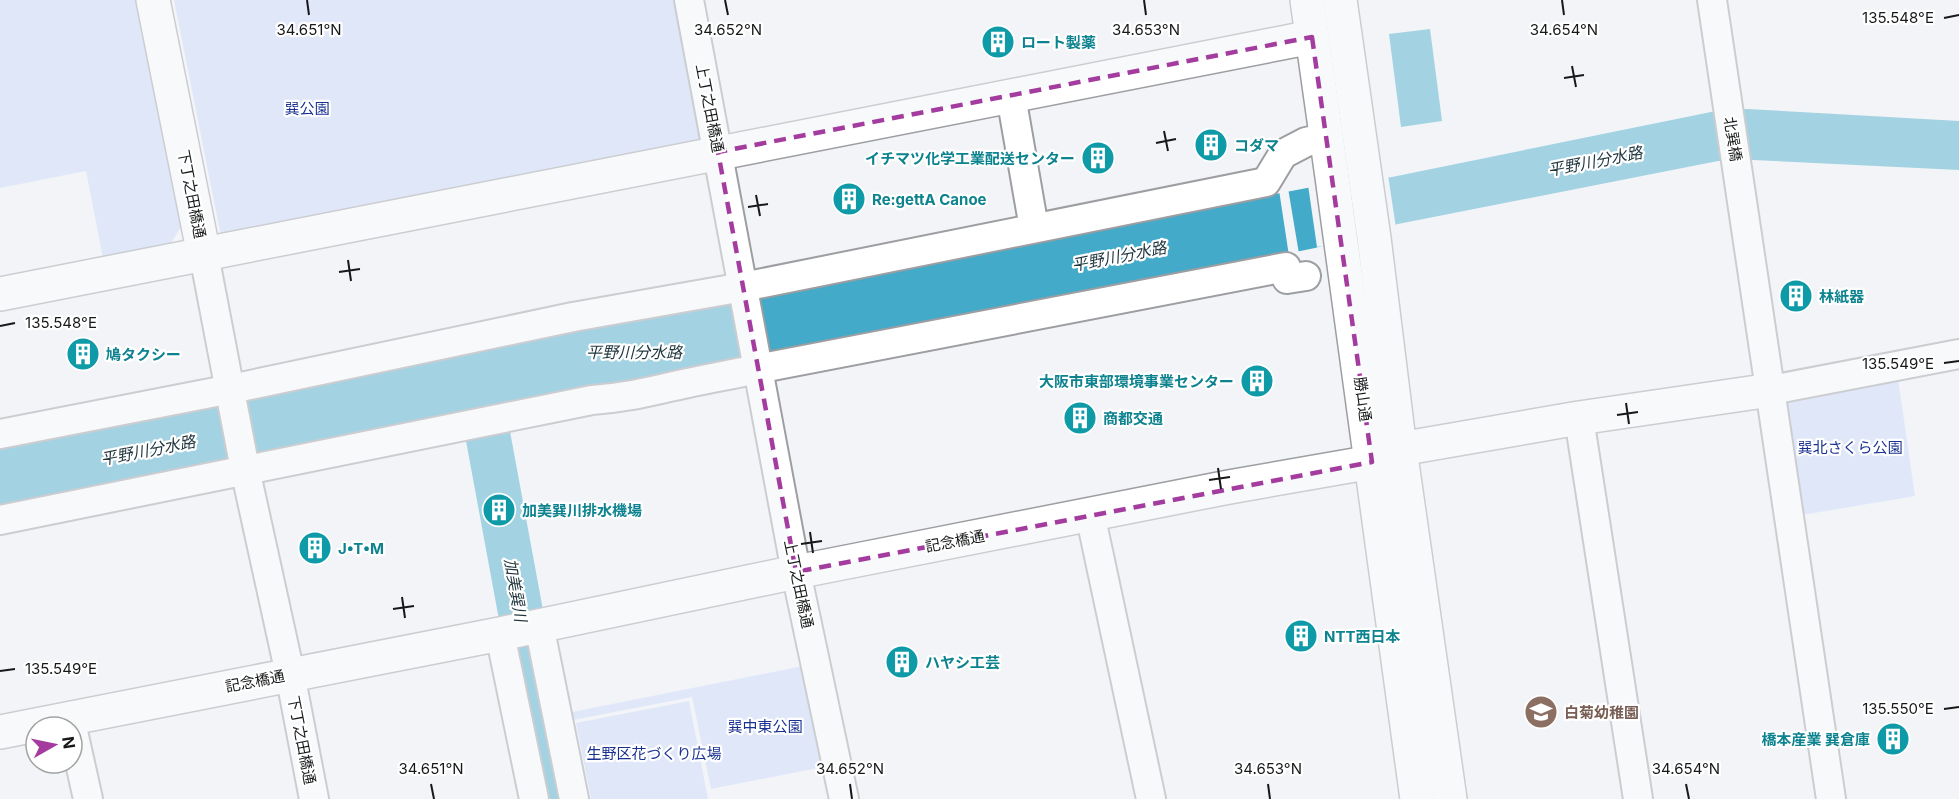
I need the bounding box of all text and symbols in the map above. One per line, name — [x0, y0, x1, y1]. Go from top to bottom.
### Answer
text: 135.548°E — [1862, 8, 1934, 27]
text: 34.651°N — [276, 20, 342, 39]
text: 34.652°N — [694, 20, 762, 39]
text: 34.653°N — [1112, 20, 1180, 39]
text: 34.654°N — [1530, 20, 1598, 39]
building icon: ロート製薬 — [980, 24, 1016, 60]
place label: ロート製薬 — [1021, 33, 1096, 52]
street label: 上丁之田橋通 — [692, 62, 728, 154]
park label: 巽公園 — [284, 99, 330, 118]
street label: 北巽橋 — [1720, 115, 1746, 163]
building icon: コダマ — [1193, 127, 1229, 163]
place label: コダマ — [1234, 136, 1279, 155]
building icon: イチマツ化学工業配送センター — [1080, 140, 1116, 176]
water label: 平野川分水路 — [1546, 142, 1646, 180]
street label: 下丁之田橋通 — [174, 148, 210, 240]
place label: イチマツ化学工業配送センター — [865, 149, 1075, 168]
building icon: Re:gettA Canoe — [831, 181, 867, 217]
place label: Re:gettA Canoe — [872, 190, 987, 209]
water label: 平野川分水路 — [1070, 237, 1170, 275]
building icon: 林紙器 — [1778, 278, 1814, 314]
place label: 林紙器 — [1819, 287, 1865, 306]
text: 135.548°E — [25, 313, 97, 332]
building icon: 鳩タクシー — [65, 336, 101, 372]
water label: 平野川分水路 — [586, 342, 684, 362]
place label: 鳩タクシー — [106, 345, 181, 364]
text: 135.549°E — [1862, 354, 1934, 373]
building icon: 大阪市東部環境事業センター — [1239, 363, 1275, 399]
place label: 大阪市東部環境事業センター — [1039, 372, 1234, 391]
street label: 勝山通 — [1350, 375, 1376, 423]
building icon: 商都交通 — [1062, 400, 1098, 436]
place label: 商都交通 — [1103, 409, 1163, 428]
water label: 平野川分水路 — [99, 431, 199, 469]
park label: 巽北さくら公園 — [1797, 438, 1903, 457]
building icon: 加美巽川排水機場 — [481, 492, 517, 528]
place label: 加美巽川排水機場 — [522, 501, 642, 520]
street label: 記念橋通 — [924, 526, 986, 556]
building icon: J•T•M — [297, 530, 333, 566]
street label: 上丁之田橋通 — [780, 538, 818, 630]
place label: J•T•M — [338, 539, 384, 558]
water label: 加美巽川 — [501, 557, 532, 625]
building icon: NTT西日本 — [1283, 618, 1319, 654]
place label: NTT西日本 — [1324, 627, 1400, 646]
building icon: ハヤシ工芸 — [884, 644, 920, 680]
place label: ハヤシ工芸 — [925, 653, 1000, 672]
text: 135.549°E — [25, 659, 97, 678]
street label: 記念橋通 — [224, 666, 286, 696]
street label: 下丁之田橋通 — [284, 694, 320, 786]
school or university icon: 白菊幼稚園 — [1523, 694, 1559, 730]
text: 135.550°E — [1862, 699, 1934, 718]
place label: 白菊幼稚園 — [1564, 703, 1639, 722]
north arrow — [24, 715, 84, 775]
park label: 巽中東公園 — [727, 717, 803, 736]
building icon: 橋本産業 巽倉庫 — [1875, 721, 1911, 757]
place label: 橋本産業 巽倉庫 — [1761, 730, 1870, 749]
text: N — [58, 735, 80, 750]
park label: 生野区花づくり広場 — [586, 744, 722, 763]
text: 34.651°N — [398, 759, 464, 778]
text: 34.652°N — [816, 759, 884, 778]
text: 34.653°N — [1234, 759, 1302, 778]
text: 34.654°N — [1652, 759, 1720, 778]

